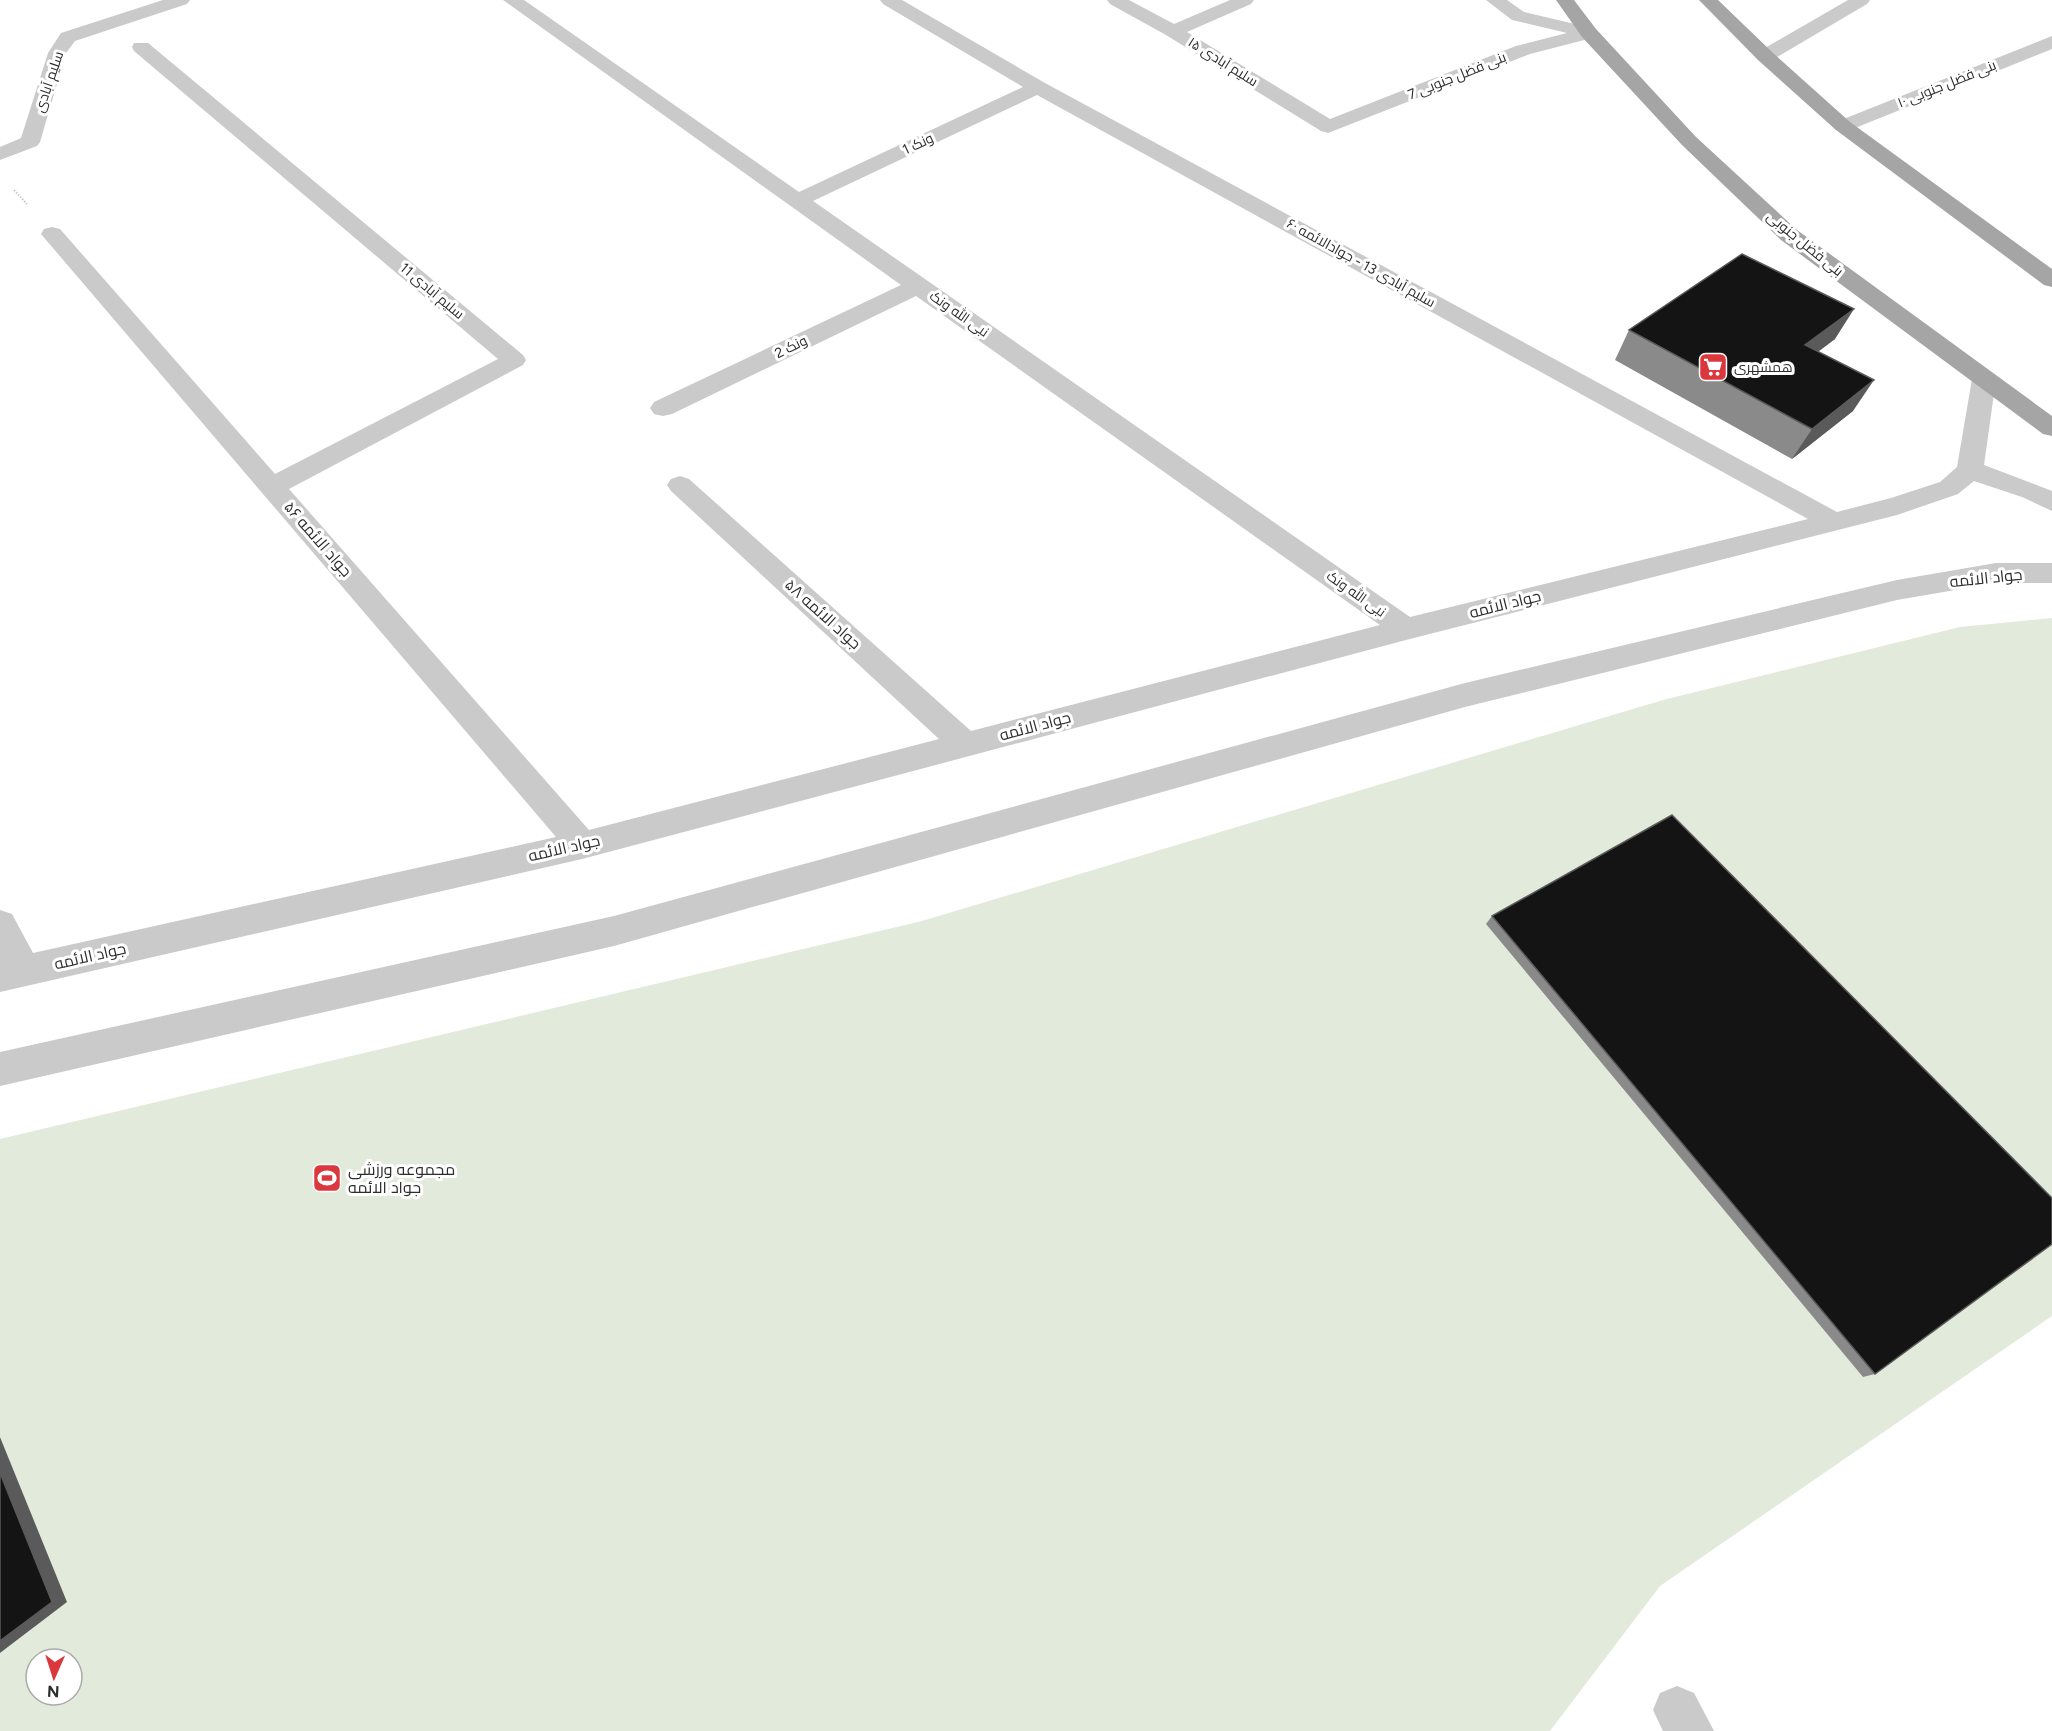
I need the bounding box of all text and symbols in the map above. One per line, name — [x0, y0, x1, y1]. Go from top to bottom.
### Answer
street label: سلیم آبادی ۱۵ — [1184, 34, 1261, 91]
street label: سلیم آبادی — [31, 49, 68, 115]
street label: بنی فضل جنوبی 7 — [1405, 49, 1509, 103]
street label: بنی فضل جنوبی ۱۰ — [1895, 56, 1999, 112]
street label: ونک 1 — [900, 130, 936, 158]
street label: بنی فضل جنوبی — [1763, 208, 1847, 280]
street label: سلیم آبادی 13 - جوادالائمه ۶۰ — [1283, 215, 1438, 312]
street label: سلیم آبادی 11 — [396, 259, 468, 324]
street label: نبی الله ونک — [926, 287, 992, 341]
street label: ونک 2 — [772, 332, 810, 362]
supermarket icon: همشهری — [1697, 351, 1729, 383]
place label: همشهری — [1734, 359, 1793, 376]
street label: جواد الائمه ۵۶ — [280, 498, 356, 580]
street label: جواد الائمه — [1949, 565, 2023, 591]
street label: نبی الله ونک — [1323, 567, 1389, 621]
street label: جواد الائمه ۵۸ — [781, 575, 865, 653]
street label: جواد الائمه — [1467, 586, 1543, 622]
street label: جواد الائمه — [997, 707, 1073, 745]
street label: جواد الائمه — [526, 831, 602, 865]
street label: جواد الائمه — [52, 939, 128, 973]
place label: مجموعه ورزشی جواد الائمه — [348, 1160, 455, 1197]
sports icon: مجموعه ورزشی جواد الائمه — [311, 1162, 343, 1194]
north arrow — [24, 1647, 84, 1707]
text: N — [47, 1682, 60, 1701]

